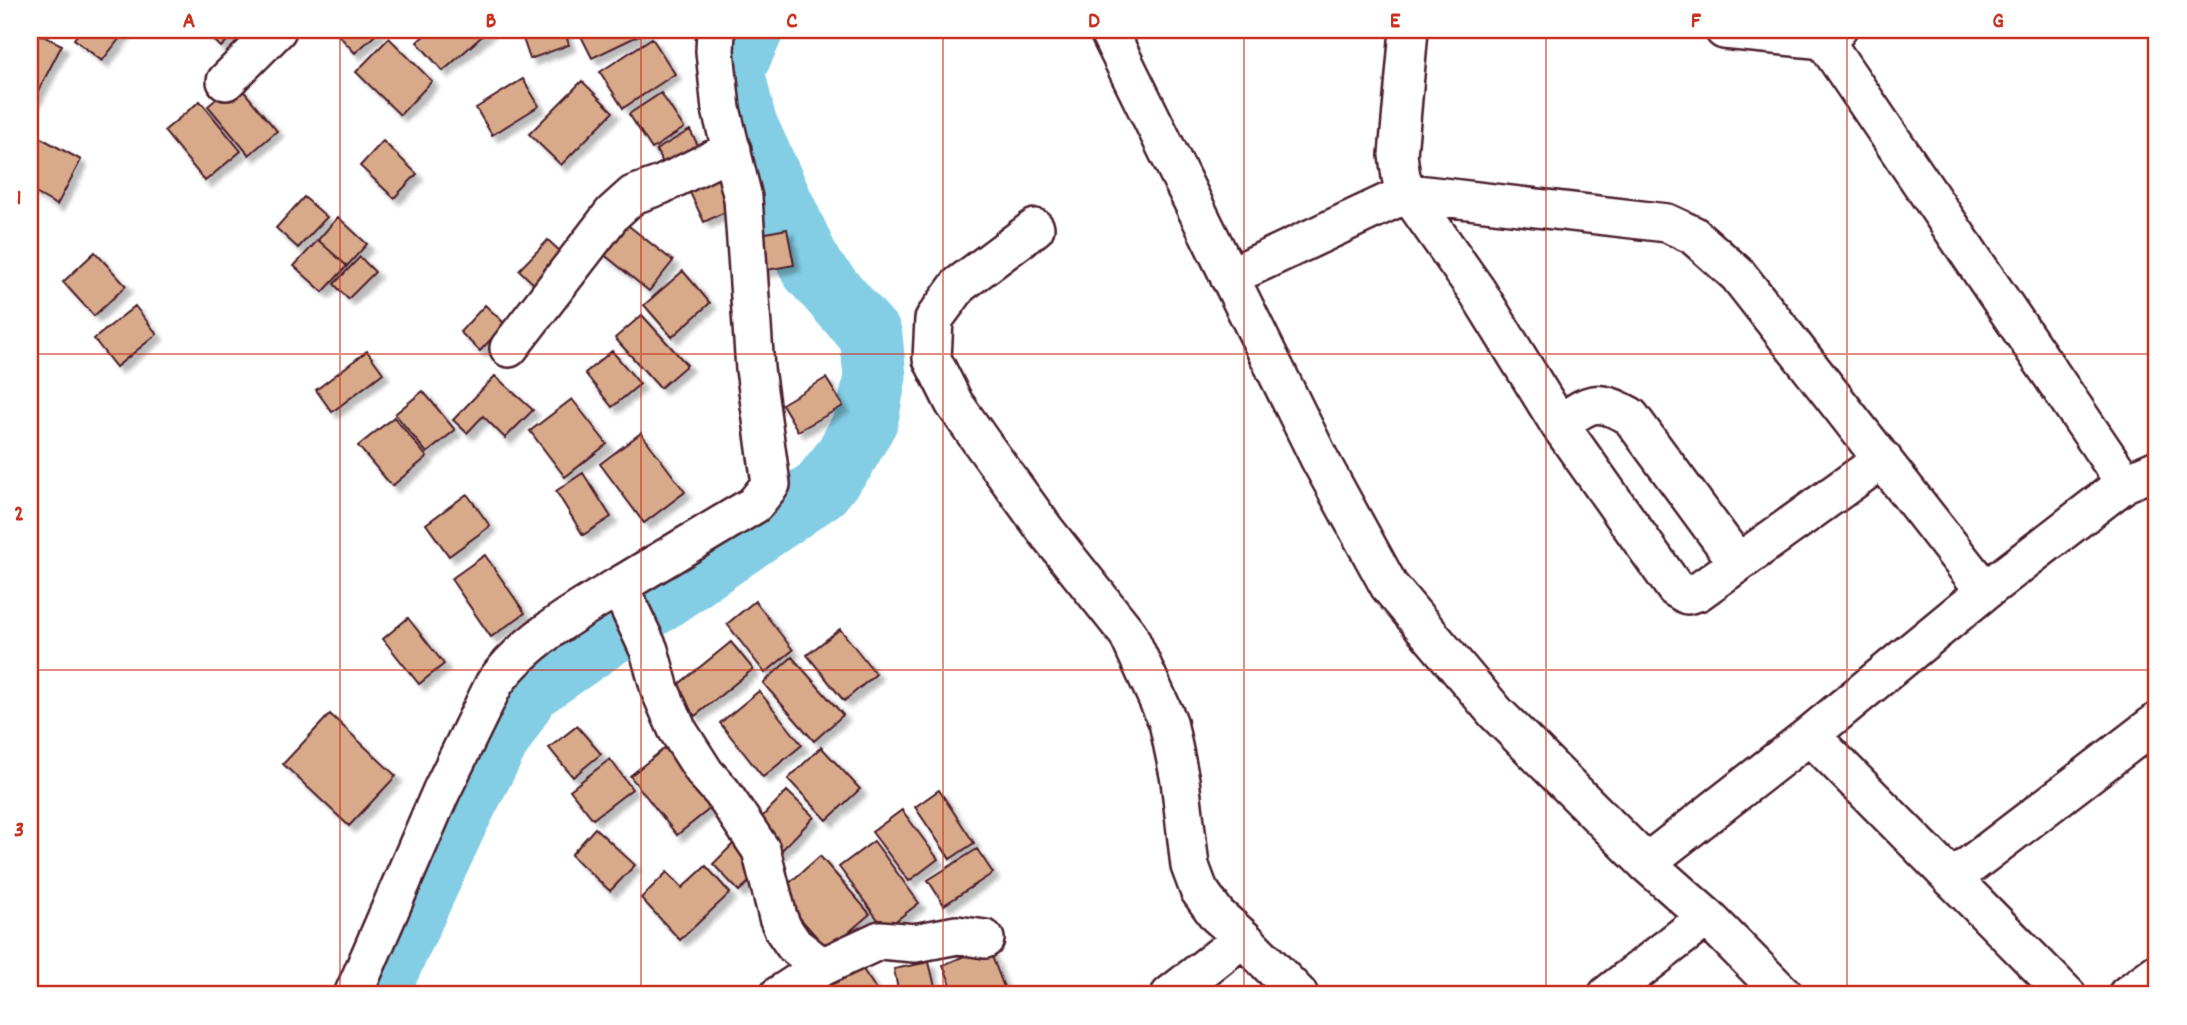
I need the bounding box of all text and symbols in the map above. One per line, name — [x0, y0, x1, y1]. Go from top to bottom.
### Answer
text: A — [183, 6, 195, 39]
text: B — [486, 6, 497, 39]
text: C — [786, 6, 798, 39]
text: D — [1088, 6, 1100, 39]
text: E — [1390, 6, 1401, 39]
text: F — [1691, 6, 1702, 39]
text: G — [1992, 6, 2004, 39]
text: 1 — [16, 183, 22, 216]
text: 2 — [14, 499, 24, 532]
text: 3 — [14, 815, 24, 848]

